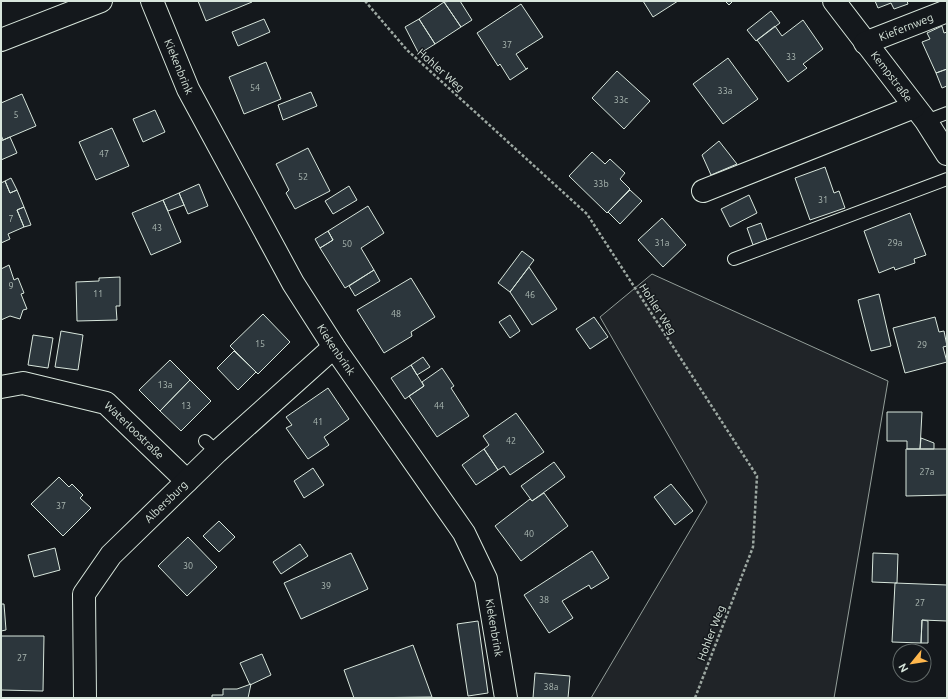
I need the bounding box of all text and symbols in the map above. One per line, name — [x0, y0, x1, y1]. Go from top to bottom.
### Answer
street label: Kiefernweg — [877, 11, 935, 43]
street label: Kiekenbrink — [162, 37, 196, 97]
house number: 37 — [502, 40, 512, 50]
street label: Hohler Weg — [415, 46, 467, 94]
street label: Kempstraße — [869, 49, 915, 104]
house number: 33 — [786, 52, 796, 62]
house number: 54 — [250, 83, 260, 93]
house number: 33a — [718, 86, 732, 96]
house number: 33c — [614, 95, 628, 105]
house number: 5 — [13, 110, 19, 120]
house number: 47 — [99, 149, 109, 159]
house number: 52 — [298, 172, 308, 182]
house number: 33b — [593, 179, 609, 189]
house number: 31 — [818, 195, 828, 205]
house number: 7 — [8, 214, 14, 224]
house number: 43 — [152, 223, 162, 233]
house number: 31a — [655, 238, 669, 248]
house number: 29a — [888, 238, 902, 248]
house number: 50 — [342, 239, 352, 249]
house number: 9 — [8, 281, 14, 291]
street label: Hohler Weg — [637, 281, 679, 337]
house number: 11 — [93, 289, 103, 299]
house number: 46 — [525, 290, 535, 300]
house number: 48 — [391, 309, 401, 319]
street label: Kiekenbrink — [315, 322, 358, 378]
house number: 15 — [255, 339, 265, 349]
house number: 29 — [917, 340, 927, 350]
house number: 13a — [158, 380, 172, 390]
street label: Waterloostraße — [102, 399, 166, 461]
house number: 13 — [181, 401, 191, 411]
house number: 44 — [434, 401, 444, 411]
house number: 41 — [313, 417, 323, 427]
house number: 42 — [506, 436, 516, 446]
house number: 27a — [920, 467, 934, 477]
street label: Albersburg — [142, 478, 190, 525]
house number: 37 — [56, 501, 66, 511]
house number: 40 — [524, 529, 534, 539]
house number: 30 — [183, 561, 193, 571]
house number: 39 — [321, 581, 331, 591]
house number: 38 — [539, 595, 549, 605]
street label: Kiekenbrink — [483, 598, 505, 658]
house number: 27 — [915, 598, 925, 608]
street label: Hohler Weg — [695, 604, 727, 662]
north arrow — [892, 643, 932, 683]
house number: 27 — [17, 653, 27, 663]
text: N — [896, 661, 911, 675]
house number: 38a — [544, 682, 558, 692]

